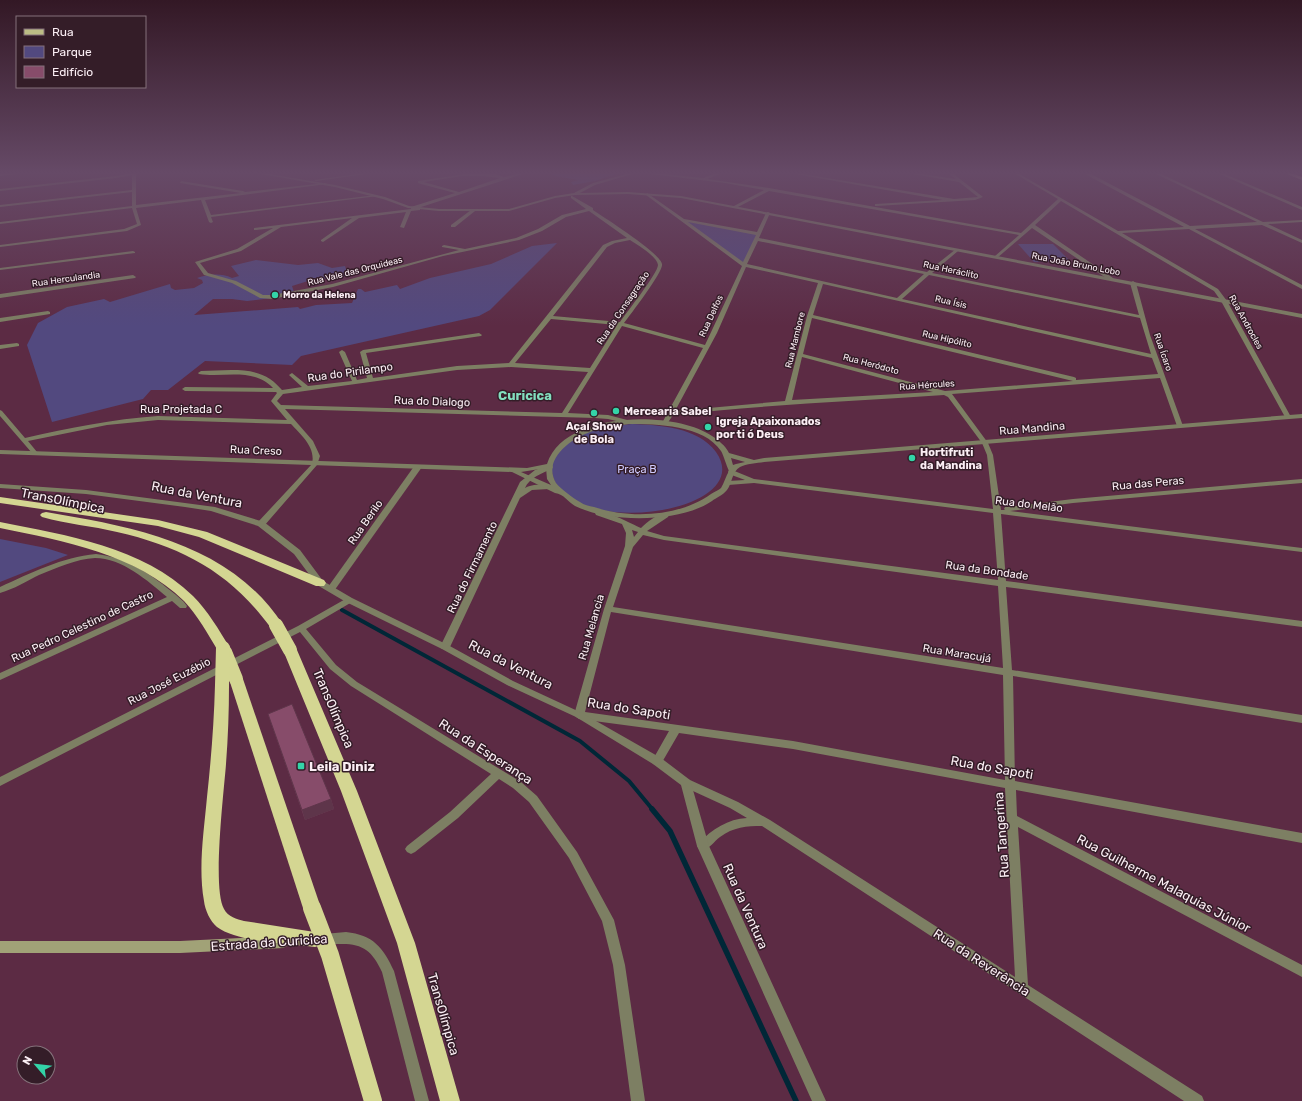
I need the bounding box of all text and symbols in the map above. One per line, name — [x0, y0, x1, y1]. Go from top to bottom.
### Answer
legend — [16, 16, 146, 88]
text: Rua — [52, 25, 74, 39]
text: Parque — [52, 45, 92, 59]
text: Edifício — [52, 65, 93, 79]
street label: Rua João Bruno Lobo — [1031, 251, 1121, 277]
street label: Rua Vale das Orquideas — [306, 254, 404, 288]
street label: Rua Heráclito — [922, 259, 980, 281]
street label: Rua Herculandia — [31, 269, 101, 289]
street label: Rua da Consagração — [595, 270, 651, 346]
marker: Morro da Helena — [270, 290, 280, 300]
place label: Morro da Helena — [283, 290, 355, 300]
street label: Rua Delfos — [697, 293, 725, 339]
street label: Rua Ísis — [934, 293, 968, 311]
street label: Rua Androcles — [1227, 293, 1265, 351]
street label: Rua Mambore — [783, 311, 807, 369]
street label: Rua Hipólito — [921, 328, 973, 350]
street label: Rua Ícaro — [1152, 331, 1175, 372]
street label: Rua Heródoto — [842, 352, 900, 376]
street label: Rua do Pirilampo — [307, 360, 394, 385]
street label: Rua Hércules — [899, 378, 955, 392]
district label: Curicica — [498, 388, 552, 403]
street label: Rua do Dialogo — [394, 394, 470, 409]
street label: Rua Projetada C — [140, 403, 222, 416]
place label: Mercearia Sabel — [624, 405, 711, 418]
marker: Mercearia Sabel — [611, 406, 621, 416]
marker: Açaí Show de Bola — [589, 408, 599, 418]
place label: Igreja Apaixonados por ti ó Deus — [716, 415, 821, 441]
street label: Rua Mandina — [999, 419, 1065, 438]
place label: Açaí Show de Bola — [566, 420, 622, 446]
marker: Igreja Apaixonados por ti ó Deus — [703, 422, 713, 432]
street label: Rua Creso — [230, 443, 282, 458]
place label: Hortifruti da Mandina — [920, 446, 982, 472]
marker: Hortifruti da Mandina — [907, 453, 917, 463]
park label: Praça B — [617, 463, 657, 476]
street label: Rua das Peras — [1111, 474, 1185, 493]
street label: Rua da Ventura — [150, 478, 244, 511]
street label: TransOlímpica — [20, 485, 106, 516]
street label: Rua do Melão — [994, 494, 1064, 515]
street label: Rua Berilo — [345, 497, 386, 547]
street label: Rua do Firmamento — [445, 519, 500, 615]
street label: Rua da Bondade — [945, 558, 1029, 583]
street label: Rua Pedro Celestino de Castro — [9, 588, 155, 665]
street label: Rua Melancia — [576, 593, 607, 661]
street label: Rua da Ventura — [466, 637, 555, 692]
street label: Rua Maracujá — [922, 642, 992, 665]
street label: Rua José Euzébio — [126, 655, 213, 708]
street label: TransOlímpica — [310, 666, 357, 750]
street label: Rua do Sapoti — [586, 695, 671, 722]
street label: Rua da Esperança — [436, 716, 535, 787]
street label: Rua do Sapoti — [949, 753, 1034, 782]
place label: Leila Diniz — [309, 759, 375, 774]
marker: Leila Diniz — [296, 761, 306, 771]
street label: Rua Tangerina — [991, 792, 1013, 878]
street label: Rua Guilherme Malaquias Júnior — [1074, 831, 1253, 936]
street label: Rua da Ventura — [720, 861, 771, 951]
street label: Rua da Reverência — [931, 926, 1033, 999]
street label: Estrada da Curicica — [210, 931, 328, 954]
street label: TransOlímpica — [425, 971, 462, 1057]
north arrow — [16, 1045, 56, 1085]
text: N — [20, 1054, 35, 1067]

